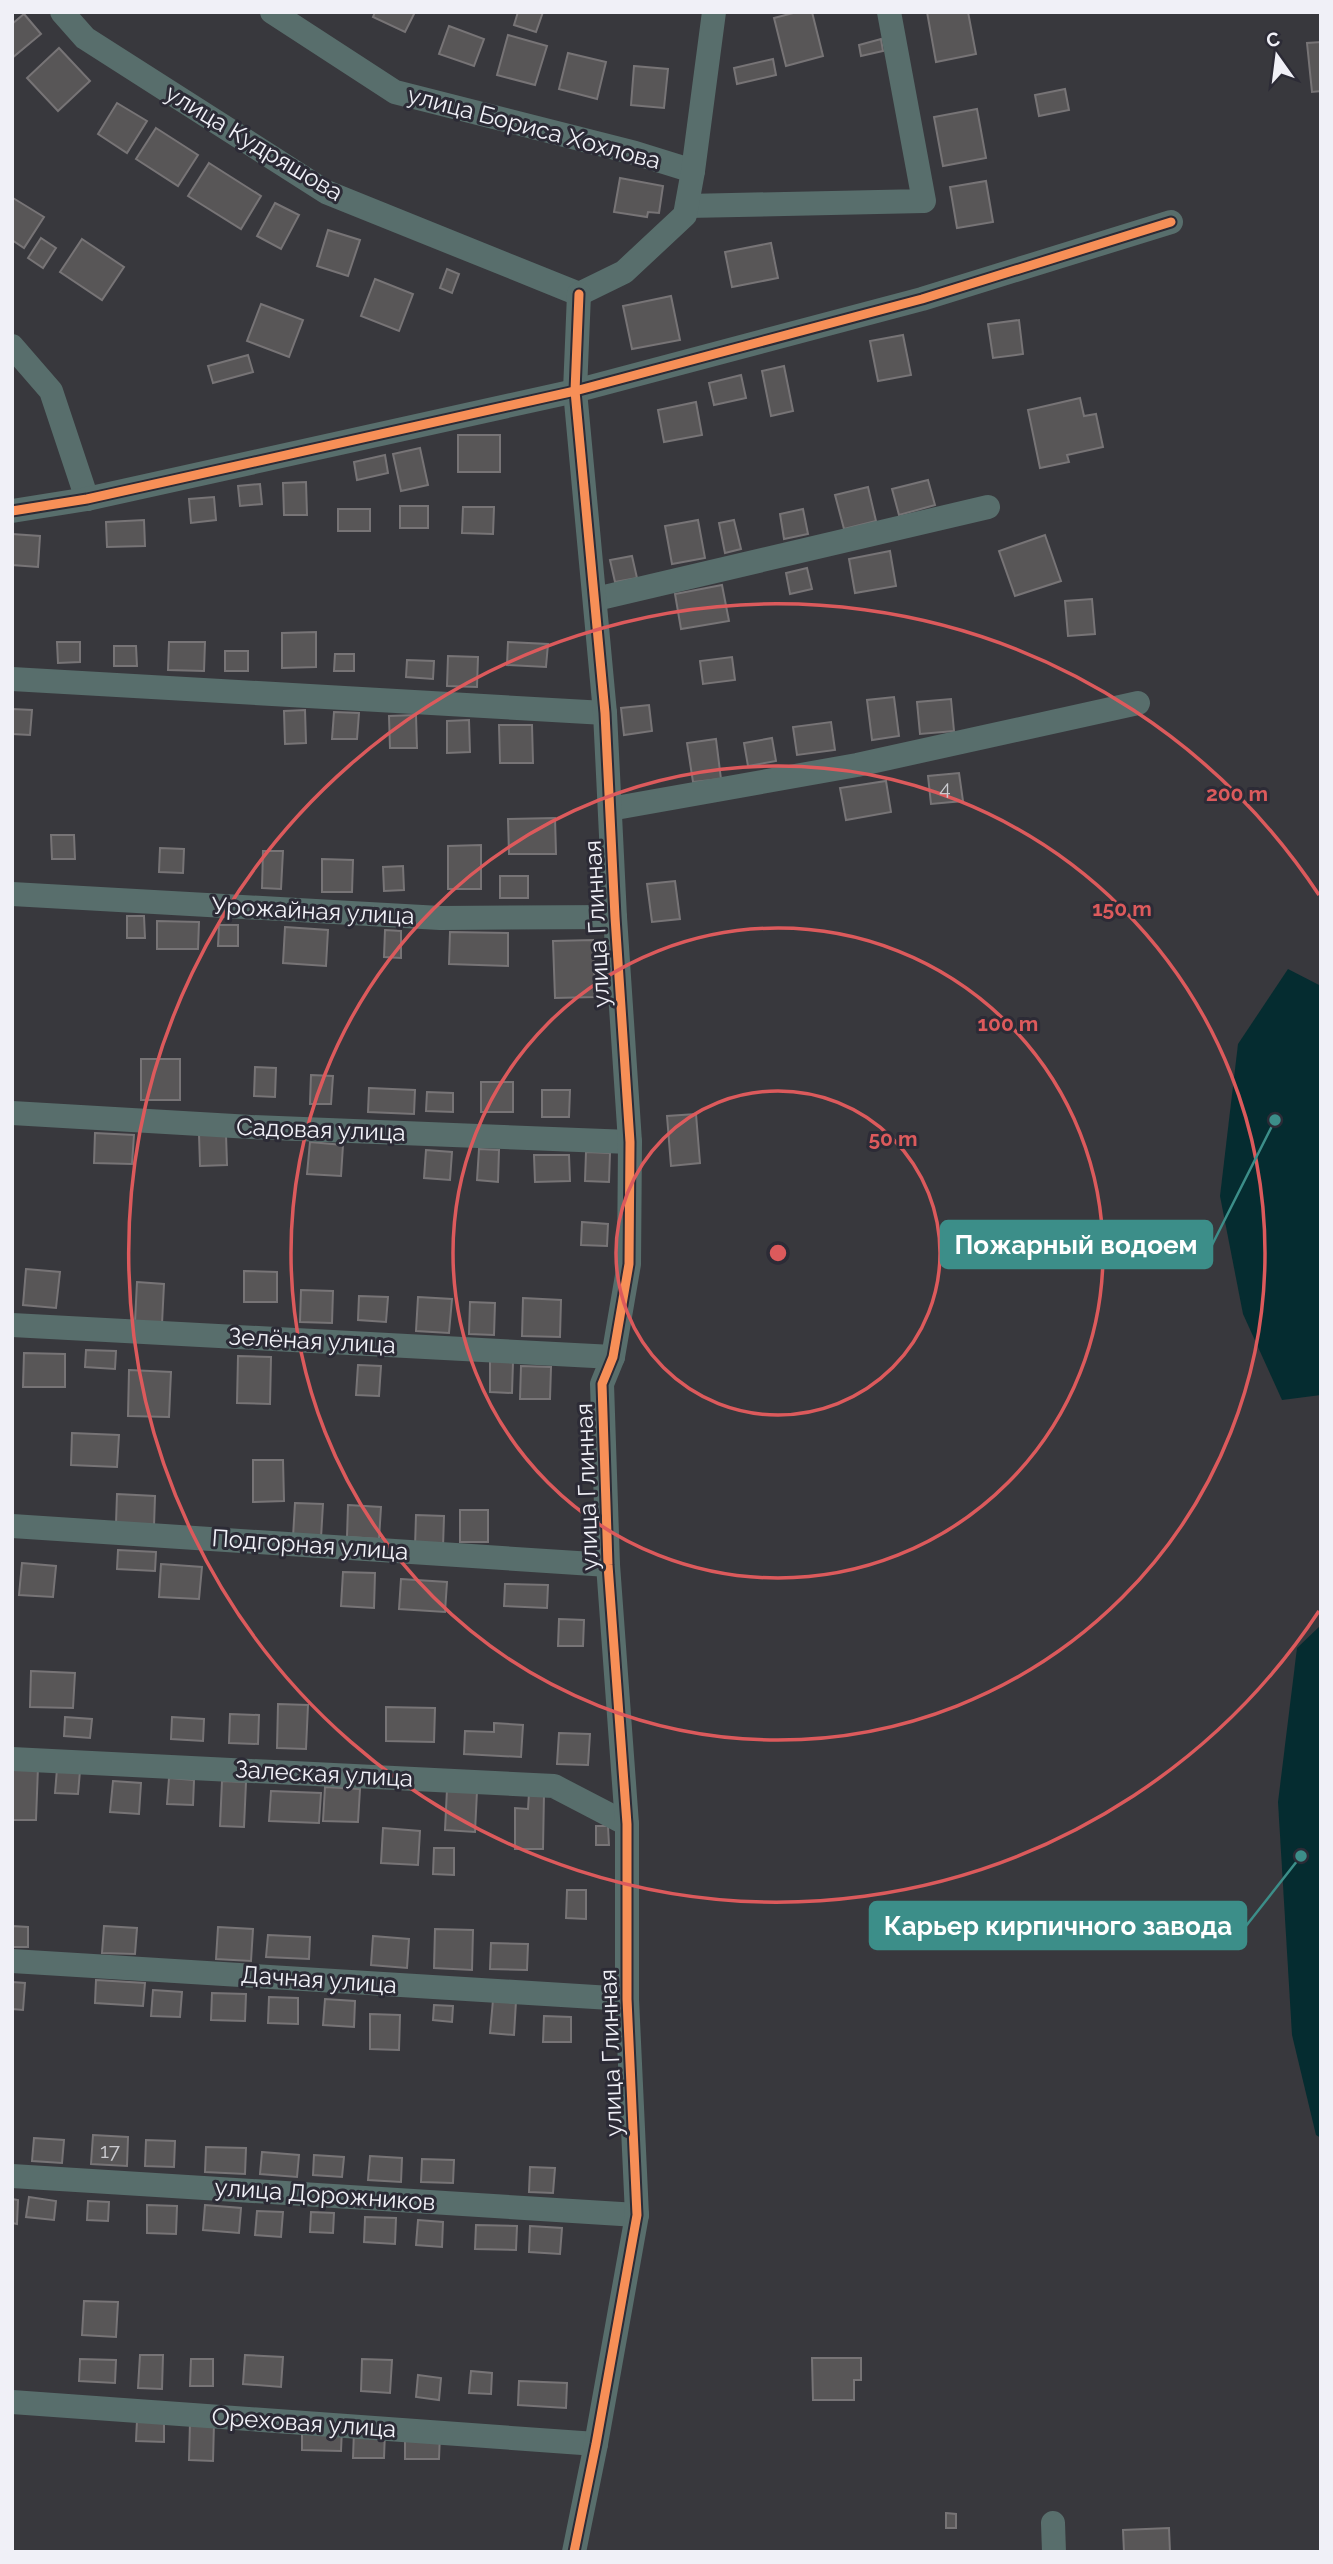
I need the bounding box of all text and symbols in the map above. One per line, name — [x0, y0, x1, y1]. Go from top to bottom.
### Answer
north arrow — [1242, 21, 1312, 91]
text: С — [1264, 27, 1282, 52]
street label: улица Кудряшова — [160, 78, 348, 207]
street label: улица Бориса Хохлова — [404, 80, 664, 175]
house number: 4 — [939, 775, 951, 800]
text: 200 m — [1206, 781, 1268, 806]
street label: улица Глинная — [578, 839, 615, 1009]
street label: Урожайная улица — [211, 891, 415, 930]
text: 150 m — [1092, 896, 1152, 921]
text: 100 m — [978, 1011, 1038, 1036]
street label: Садовая улица — [236, 1112, 406, 1147]
text: 50 m — [868, 1126, 918, 1151]
callout: Пожарный водоем — [941, 1221, 1212, 1268]
text: Пожарный водоем — [954, 1230, 1198, 1260]
centre of rings — [766, 1241, 790, 1265]
street label: Зелёная улица — [227, 1322, 397, 1359]
street label: улица Глинная — [569, 1403, 604, 1571]
street label: Подгорная улица — [211, 1523, 409, 1566]
street label: Залеская улица — [234, 1754, 414, 1793]
callout: Карьер кирпичного завода — [870, 1902, 1246, 1949]
text: Карьер кирпичного завода — [884, 1911, 1232, 1941]
street label: Дачная улица — [240, 1960, 398, 1999]
street label: улица Глинная — [593, 1969, 628, 2137]
house number: 17 — [100, 2138, 121, 2163]
street label: улица Дорожников — [214, 2172, 437, 2217]
street label: Ореховая улица — [211, 2402, 397, 2443]

